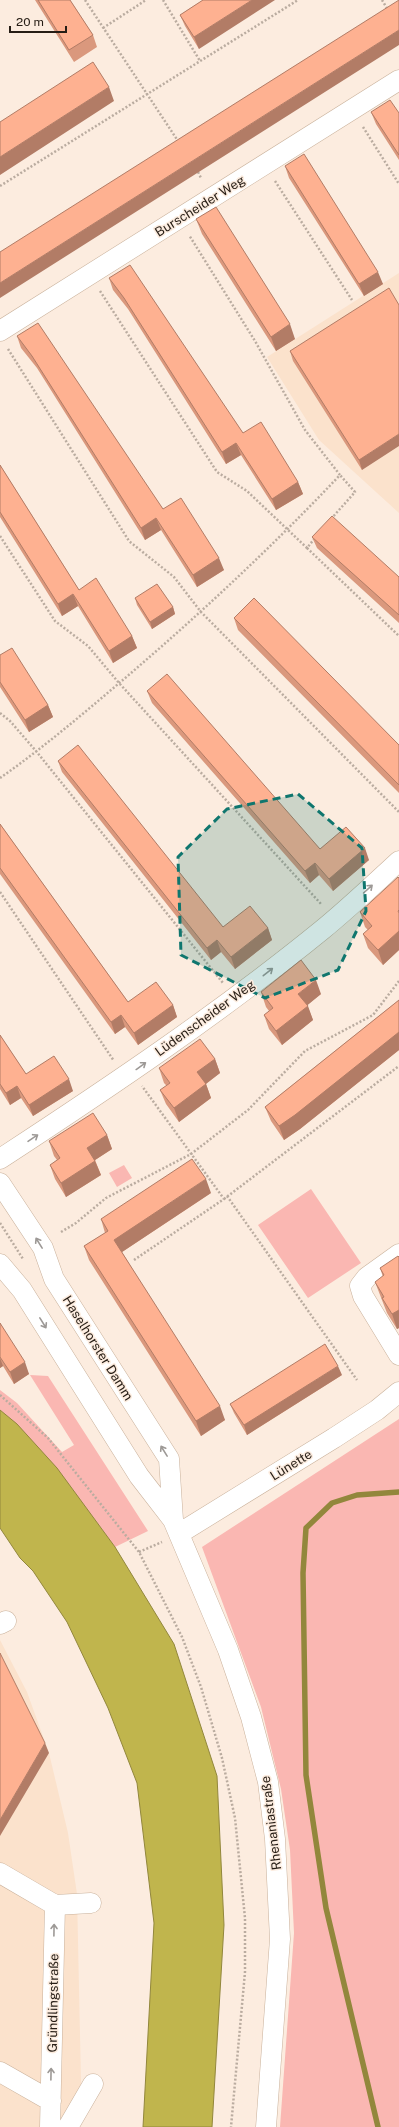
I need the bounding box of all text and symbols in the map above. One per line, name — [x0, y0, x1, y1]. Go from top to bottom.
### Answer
scale bar — [10, 8, 66, 34]
text: 20 m — [16, 15, 44, 29]
street label: Burscheider Weg — [152, 172, 248, 240]
one-way arrow — [363, 885, 373, 894]
one-way arrow — [262, 968, 273, 976]
street label: Lüdenscheider Weg — [152, 977, 258, 1059]
one-way arrow — [135, 1062, 146, 1070]
one-way arrow — [27, 1134, 38, 1142]
one-way arrow — [35, 1237, 43, 1249]
street label: Haselhorster Damm — [60, 1293, 136, 1403]
one-way arrow — [39, 1317, 47, 1329]
one-way arrow — [160, 1446, 168, 1457]
street label: Lünette — [267, 1446, 315, 1484]
street label: Rhenaniastraße — [258, 1775, 284, 1871]
one-way arrow — [50, 1924, 58, 1937]
street label: Gründlingstraße — [45, 1954, 61, 2052]
one-way arrow — [47, 2068, 55, 2081]

